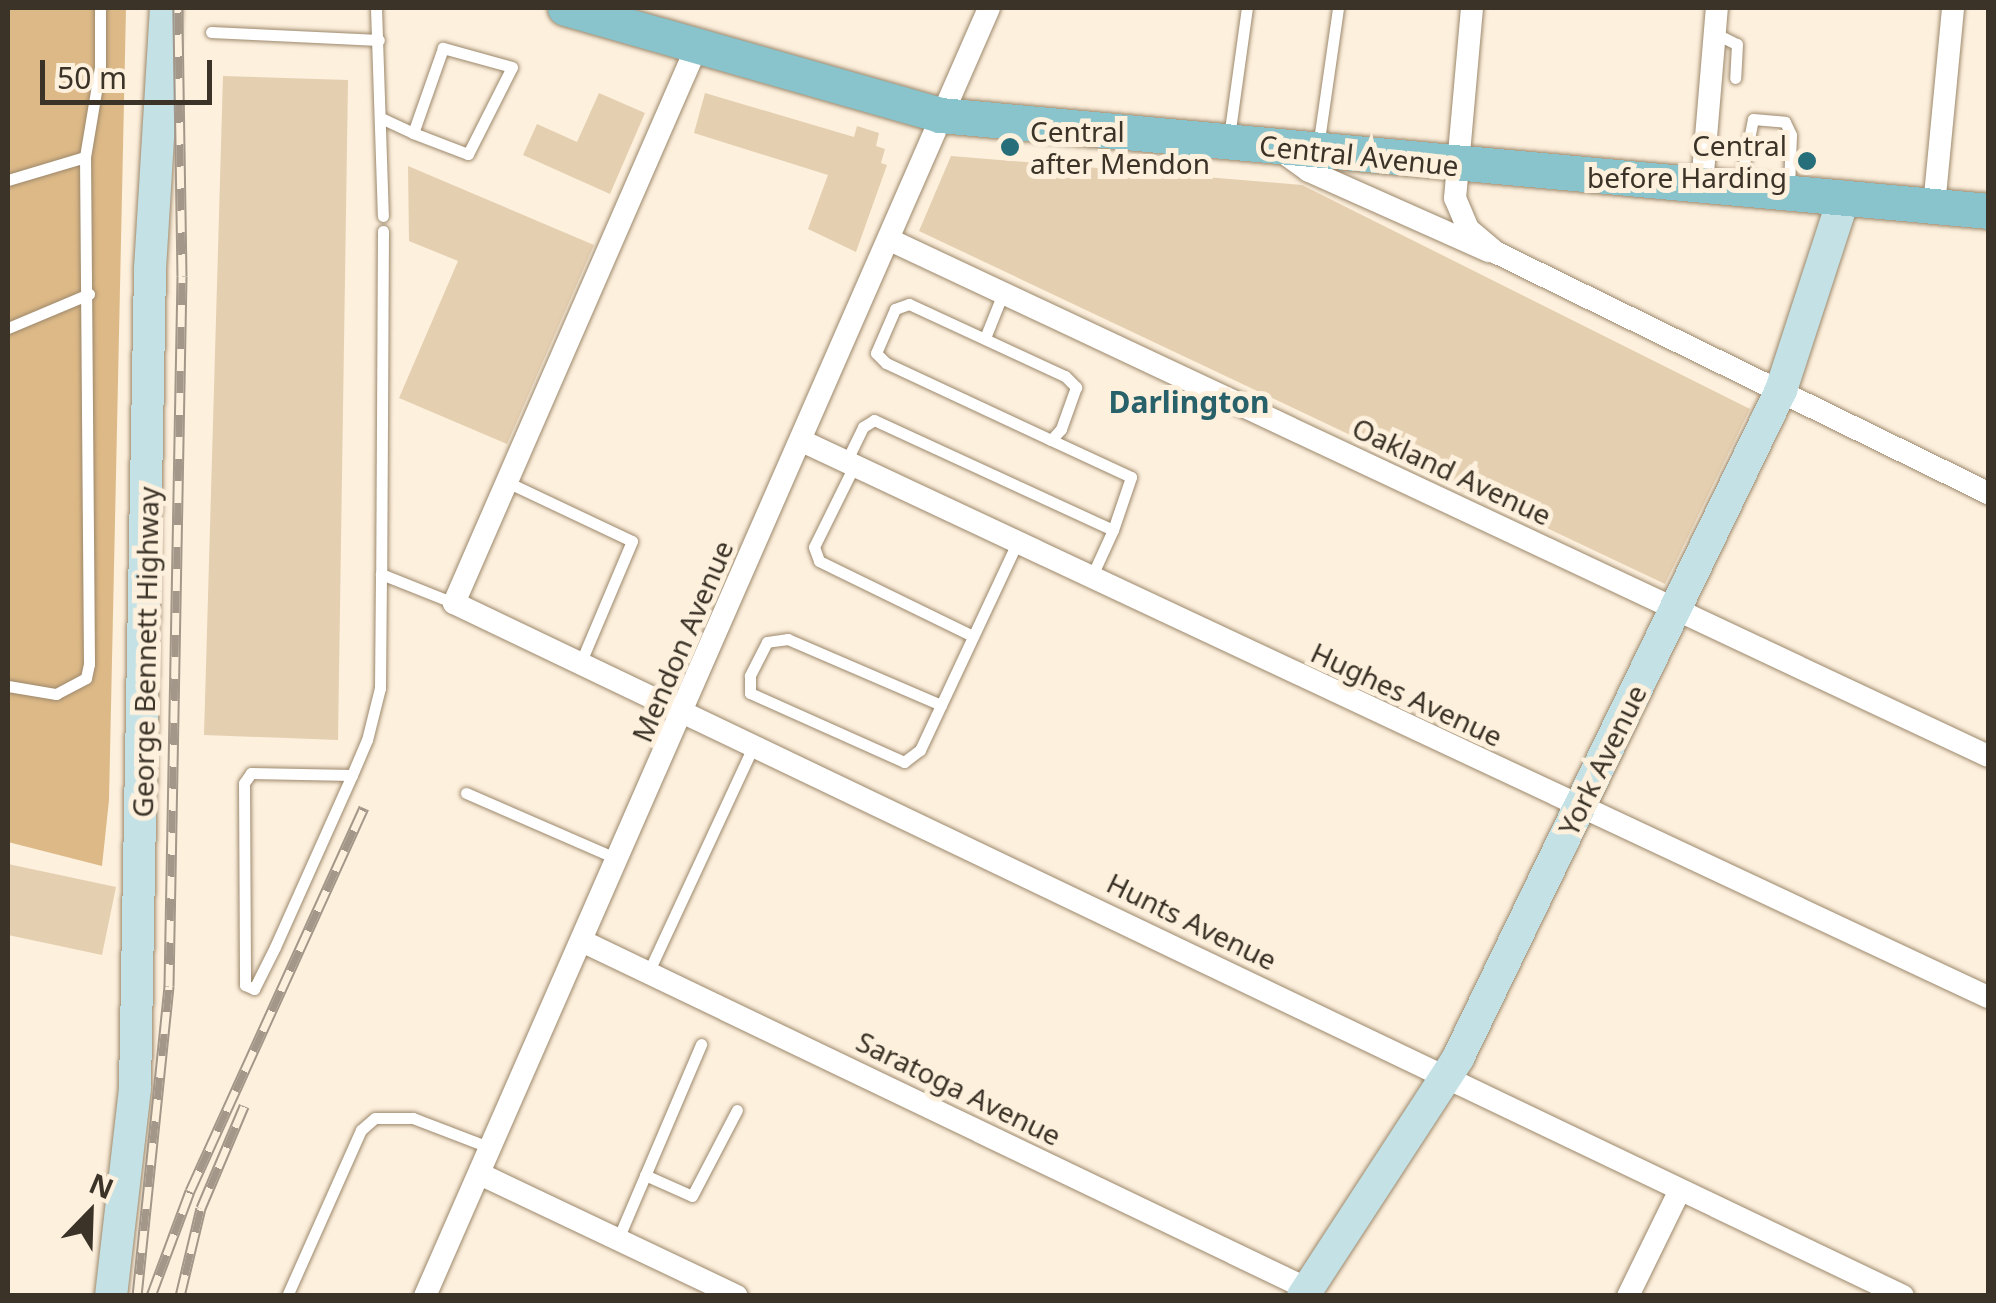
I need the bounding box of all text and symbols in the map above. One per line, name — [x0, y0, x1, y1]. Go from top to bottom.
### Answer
scale bar — [45, 40, 218, 102]
text: 50 m — [57, 57, 127, 98]
place label: Central after Mendon — [1030, 114, 1210, 180]
street label: Central Avenue — [1258, 128, 1460, 182]
place label: Central before Harding — [1587, 128, 1787, 194]
marker: Central after Mendon — [999, 136, 1021, 158]
marker: Central before Harding — [1796, 150, 1818, 172]
district label: Darlington — [1109, 384, 1269, 420]
street label: Oakland Avenue — [1347, 410, 1557, 532]
street label: George Bennett Highway — [125, 486, 165, 818]
street label: Mendon Avenue — [624, 535, 740, 747]
street label: Hughes Avenue — [1306, 635, 1508, 753]
street label: York Avenue — [1551, 679, 1653, 841]
street label: Hunts Avenue — [1102, 865, 1282, 977]
street label: Saratoga Avenue — [851, 1024, 1067, 1152]
north arrow — [40, 1163, 140, 1263]
text: N — [84, 1163, 120, 1207]

